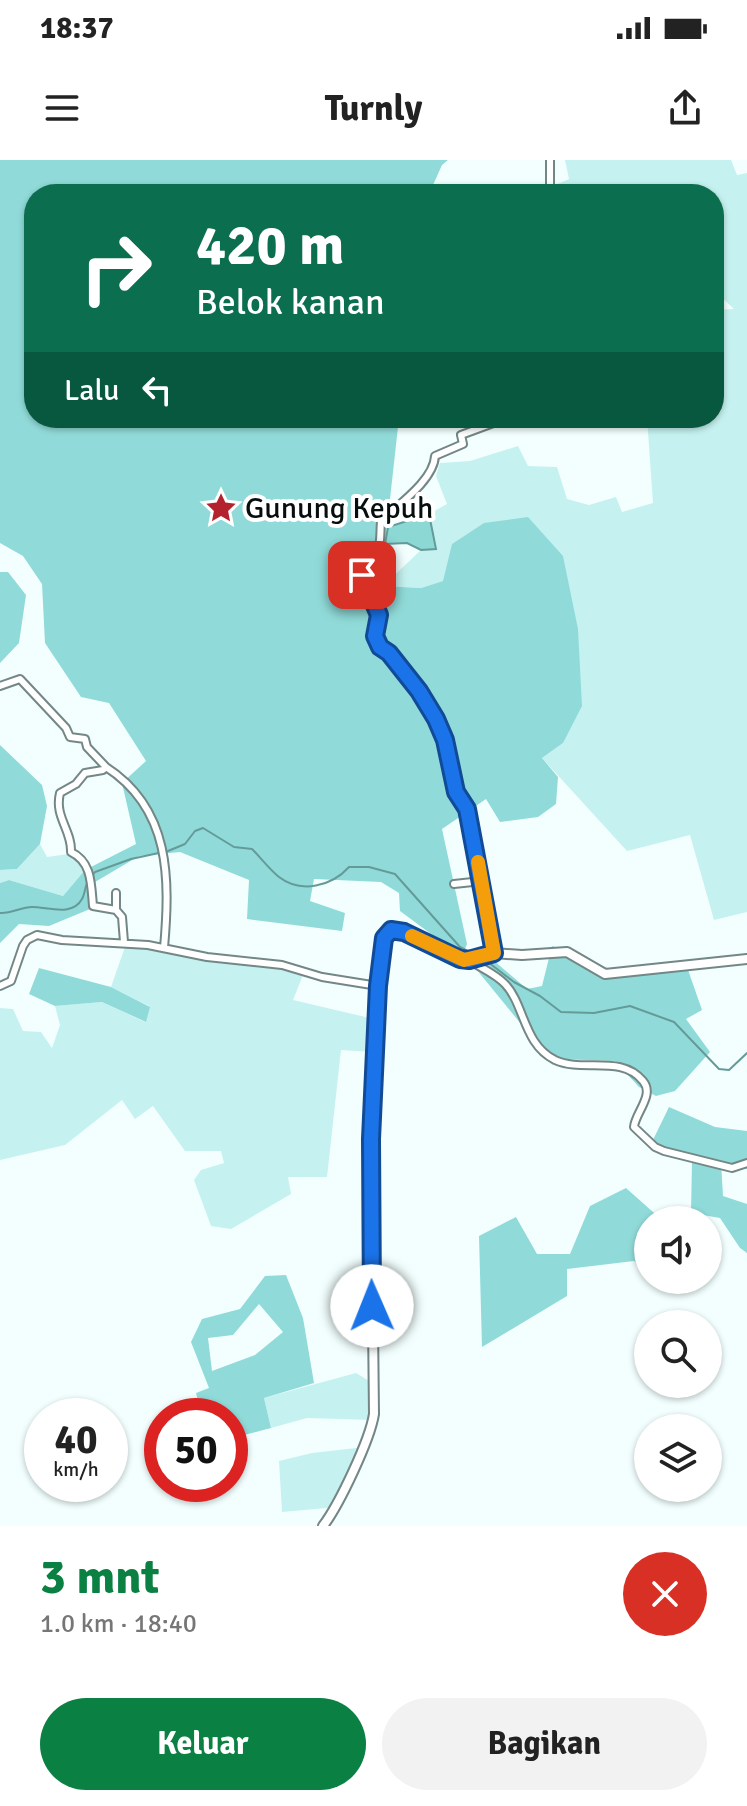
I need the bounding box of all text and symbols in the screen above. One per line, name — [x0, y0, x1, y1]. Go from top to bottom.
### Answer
text: 18:37 — [40, 10, 114, 47]
icon: menu — [40, 86, 84, 130]
text: Turnly — [325, 86, 422, 131]
icon: share — [663, 86, 707, 130]
text: 420 m — [196, 211, 344, 280]
icon: right — [64, 216, 168, 320]
text: Belok kanan — [196, 280, 385, 325]
icon: left — [135, 368, 179, 412]
text: Lalu — [64, 372, 119, 409]
place label: Gunung Kepuh — [245, 490, 433, 527]
place icon: Gunung Kepuh — [204, 491, 238, 525]
pin — [328, 541, 396, 609]
icon: arrive — [340, 553, 384, 597]
map controls — [634, 1206, 722, 1502]
button: sound — [634, 1206, 722, 1294]
position arrow — [330, 1264, 414, 1348]
button: search — [634, 1310, 722, 1398]
speed limit sign: 50 — [144, 1398, 248, 1502]
button: layers — [634, 1414, 722, 1502]
text: 40 — [54, 1415, 98, 1465]
text: km/h — [53, 1457, 99, 1482]
text: 3 mnt — [40, 1548, 160, 1607]
button: close — [623, 1552, 707, 1636]
text: 1.0 km · 18:40 — [40, 1608, 197, 1640]
button: Keluar — [40, 1698, 366, 1790]
button: Bagikan — [382, 1698, 707, 1790]

